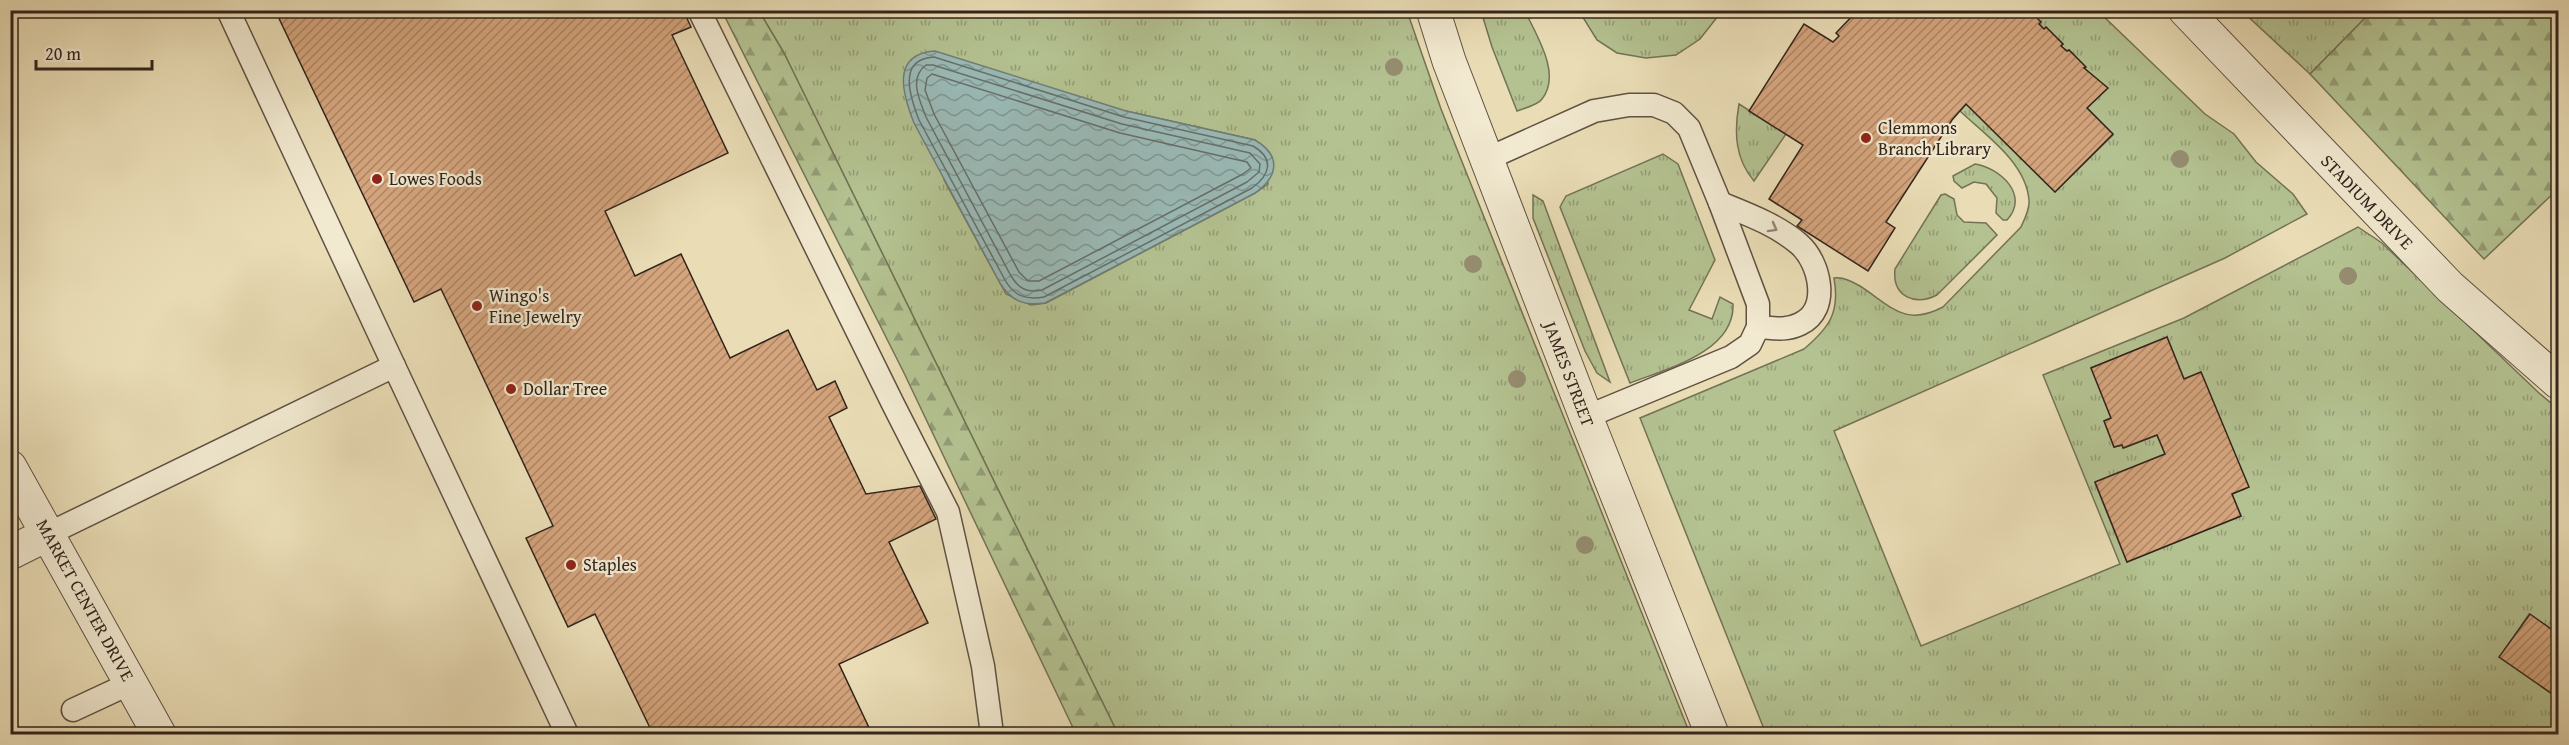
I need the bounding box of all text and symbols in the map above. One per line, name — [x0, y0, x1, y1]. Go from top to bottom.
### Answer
scale bar — [36, 33, 152, 71]
text: 20 m — [45, 40, 81, 67]
place label: Clemmons Branch Library — [1878, 114, 1991, 162]
marker: Clemmons Branch Library — [1859, 131, 1873, 145]
street label: STADIUM DRIVE — [2315, 148, 2420, 255]
place label: Lowes Foods — [389, 165, 482, 192]
marker: Lowes Foods — [370, 172, 384, 186]
one-way arrow — [1767, 220, 1777, 232]
place label: Wingo's Fine Jewelry — [489, 282, 582, 330]
marker: Wingo's Fine Jewelry — [470, 299, 484, 313]
street label: JAMES STREET — [1536, 315, 1602, 430]
place label: Dollar Tree — [523, 375, 607, 402]
marker: Dollar Tree — [504, 382, 518, 396]
street label: MARKET CENTER DRIVE — [30, 514, 141, 686]
place label: Staples — [583, 551, 637, 578]
marker: Staples — [564, 558, 578, 572]

